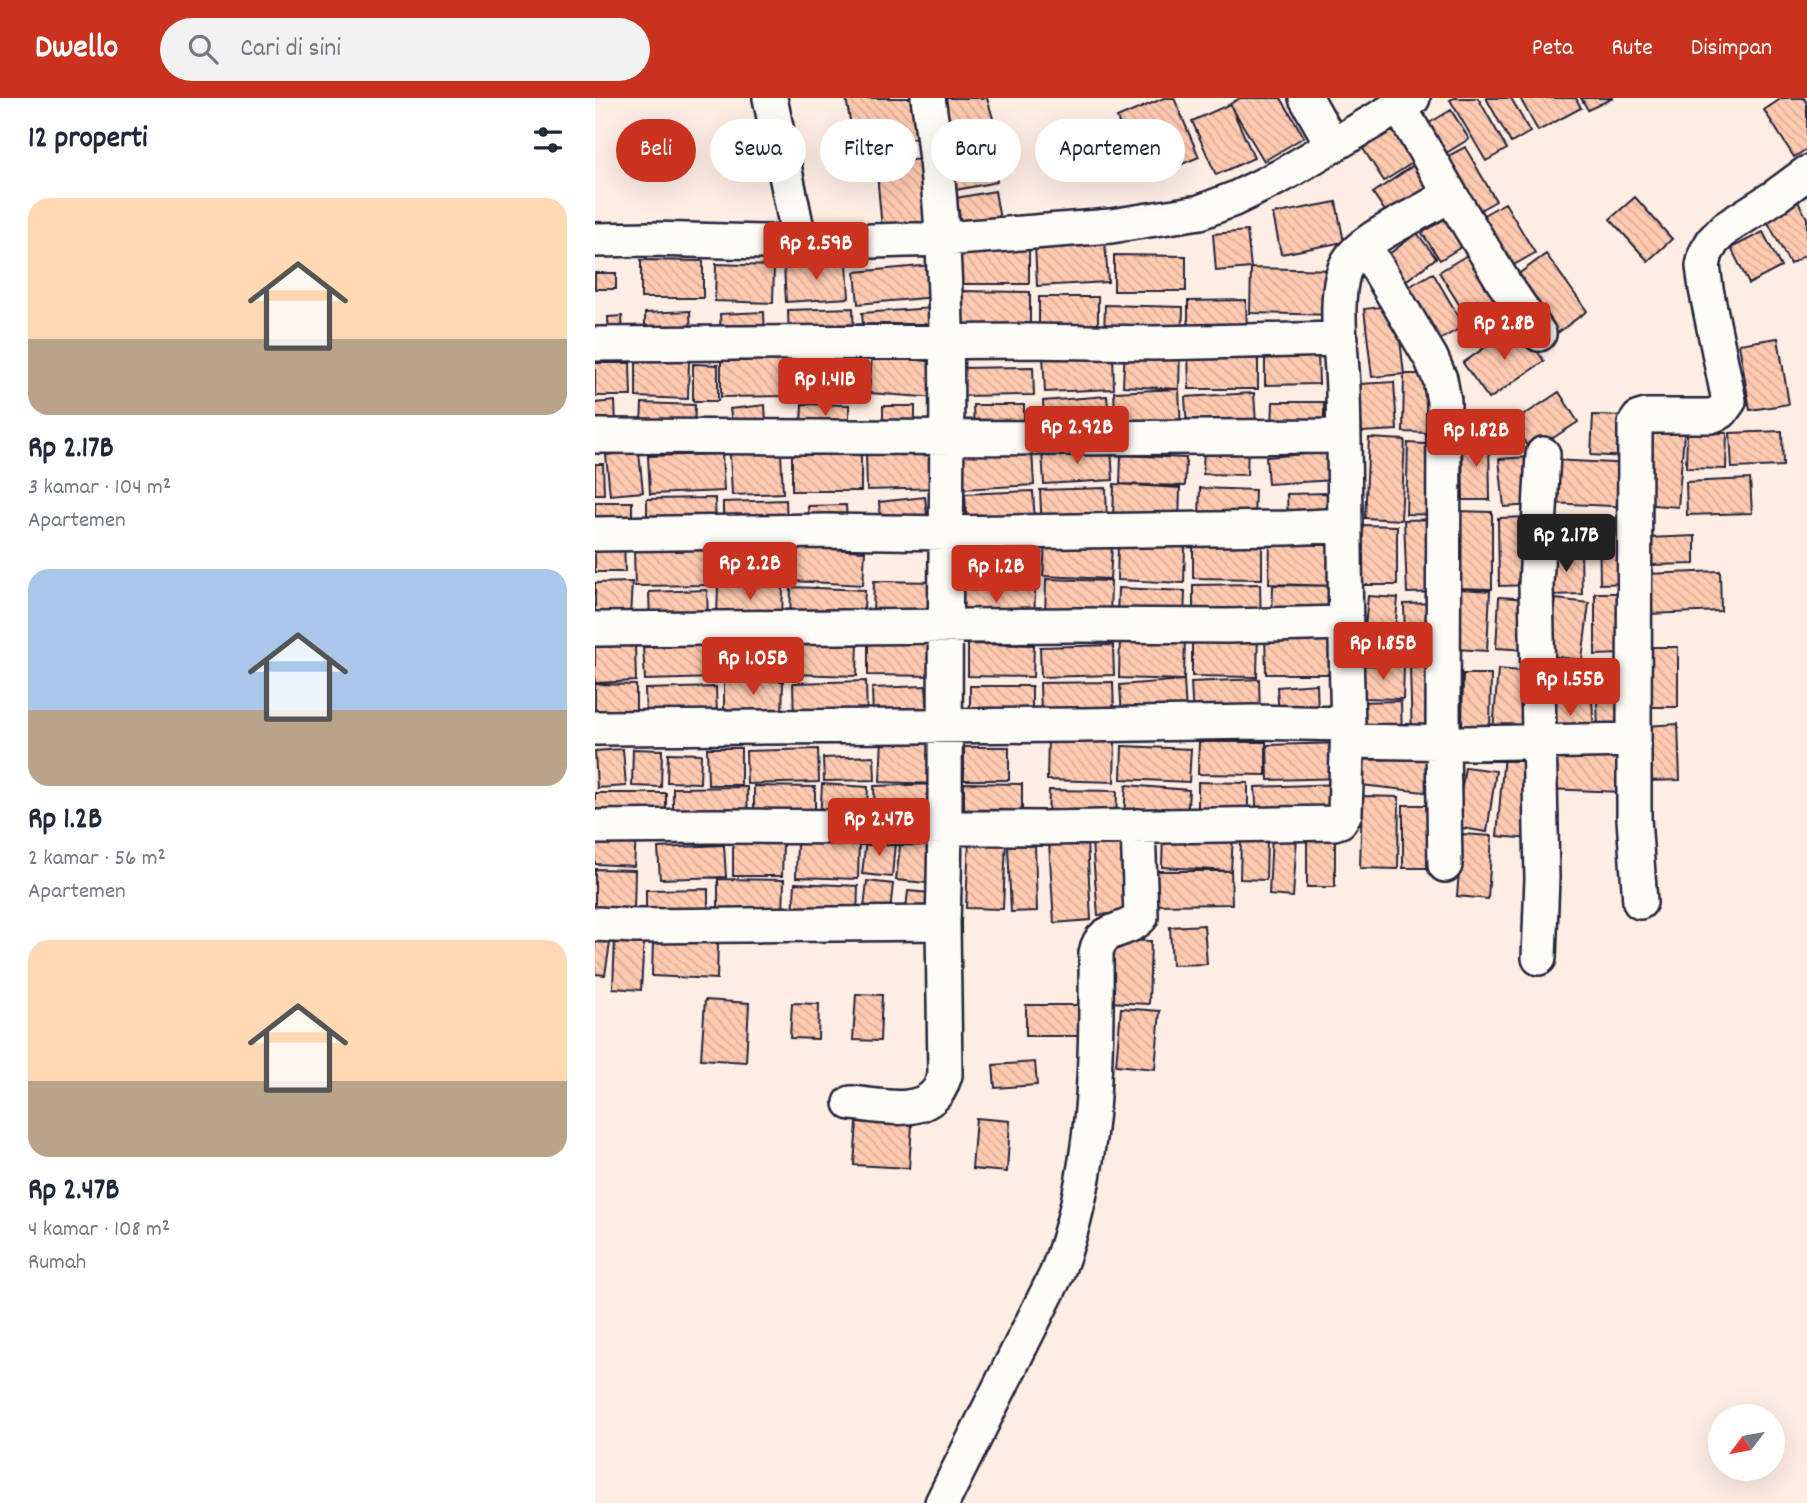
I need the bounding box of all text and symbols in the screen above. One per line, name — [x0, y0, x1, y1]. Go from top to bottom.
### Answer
search box — [160, 18, 650, 81]
text: Dwello — [35, 26, 118, 73]
icon: search — [184, 30, 222, 68]
text: Cari di sini — [240, 31, 341, 68]
text: Peta — [1532, 32, 1573, 66]
text: Rute — [1611, 32, 1653, 66]
text: Disimpan — [1691, 32, 1772, 66]
text: 12 properti — [28, 119, 148, 162]
chip: Beli — [616, 119, 696, 182]
chip: Sewa — [710, 119, 806, 182]
chip: Filter — [820, 119, 917, 182]
chip: Baru — [931, 119, 1021, 182]
chip: Apartemen — [1035, 119, 1185, 182]
icon: filters — [529, 121, 567, 159]
pin: Rp 2.59B — [744, 222, 888, 282]
text: Rp 2.59B — [779, 228, 853, 261]
icon: home — [235, 243, 361, 369]
pin: Rp 2.8B — [1439, 302, 1569, 362]
text: Rp 2.8B — [1473, 308, 1535, 341]
pin: Rp 1.41B — [753, 358, 897, 418]
text: Rp 1.41B — [794, 364, 856, 397]
pin: Rp 2.92B — [1005, 406, 1149, 466]
pin: Rp 1.82B — [1404, 410, 1548, 469]
text: Rp 2.92B — [1041, 412, 1113, 445]
text: Rp 1.82B — [1443, 415, 1509, 448]
text: Rp 2.17B — [28, 429, 114, 472]
text: 3 kamar · 104 m² — [28, 472, 171, 505]
text: Apartemen — [28, 505, 126, 538]
pin: Rp 2.17B — [1494, 514, 1638, 574]
text: Rp 2.17B — [1533, 520, 1599, 553]
pin: Rp 2.2B — [685, 542, 815, 602]
pin: Rp 1.2B — [931, 546, 1061, 605]
text: Rp 2.2B — [719, 548, 781, 581]
text: Rp 1.2B — [968, 551, 1024, 584]
icon: home — [235, 614, 361, 740]
pin: Rp 1.85B — [1311, 622, 1455, 682]
text: Rp 1.85B — [1350, 628, 1416, 661]
pin: Rp 1.05B — [681, 638, 825, 697]
text: Rp 1.05B — [718, 643, 788, 676]
pin: Rp 1.55B — [1498, 658, 1642, 718]
text: Rp 1.55B — [1536, 664, 1604, 697]
pin: Rp 2.47B — [807, 798, 951, 858]
text: Rp 1.2B — [28, 800, 102, 843]
text: Rp 2.47B — [844, 804, 914, 837]
text: 2 kamar · 56 m² — [28, 843, 166, 876]
text: Apartemen — [28, 876, 126, 909]
icon: home — [235, 985, 361, 1111]
text: Rp 2.47B — [28, 1171, 120, 1214]
text: 4 kamar · 108 m² — [28, 1214, 170, 1247]
text: Rumah — [28, 1247, 86, 1280]
north arrow — [1708, 1404, 1785, 1480]
map controls — [1708, 1404, 1785, 1481]

